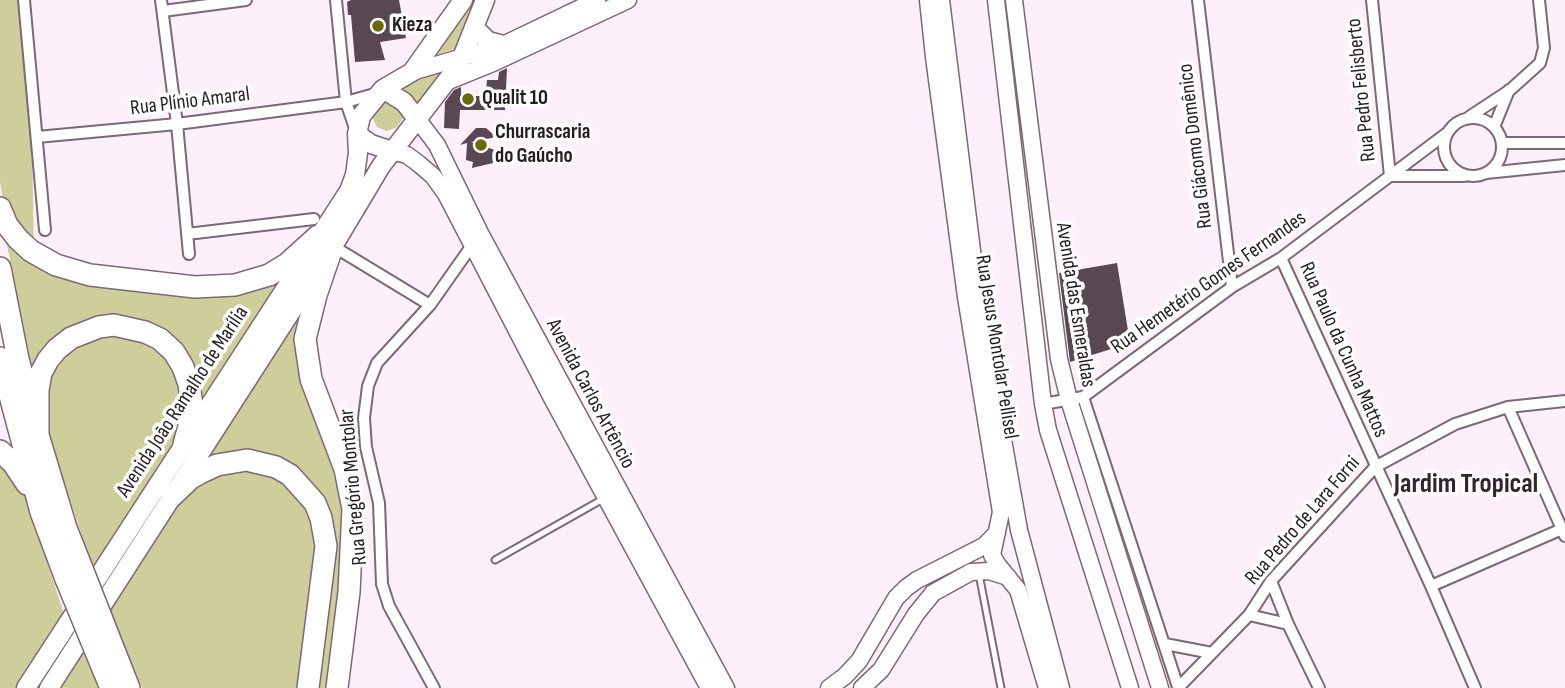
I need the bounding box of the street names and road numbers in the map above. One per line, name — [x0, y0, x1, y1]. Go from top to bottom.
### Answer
street label: Rua Pedro Felisberto — [1342, 17, 1382, 163]
street label: Rua Giácomo Domênico — [1173, 62, 1219, 230]
street label: Rua Plínio Amaral — [129, 82, 251, 122]
street label: Rua Hemetério Gomes Fernandes — [1107, 206, 1311, 360]
street label: Avenida das Esmeraldas — [1050, 221, 1100, 389]
street label: Rua Jesus Montolar Pellisel — [969, 253, 1023, 441]
street label: Rua Paulo da Cunha Mattos — [1293, 258, 1393, 442]
street label: Avenida João Ramalho de Marília — [112, 302, 254, 502]
street label: Avenida Carlos Artêncio — [540, 315, 640, 473]
street label: Rua Gregório Montolar — [335, 408, 373, 566]
street label: Rua Pedro de Lara Forni — [1240, 451, 1366, 591]

